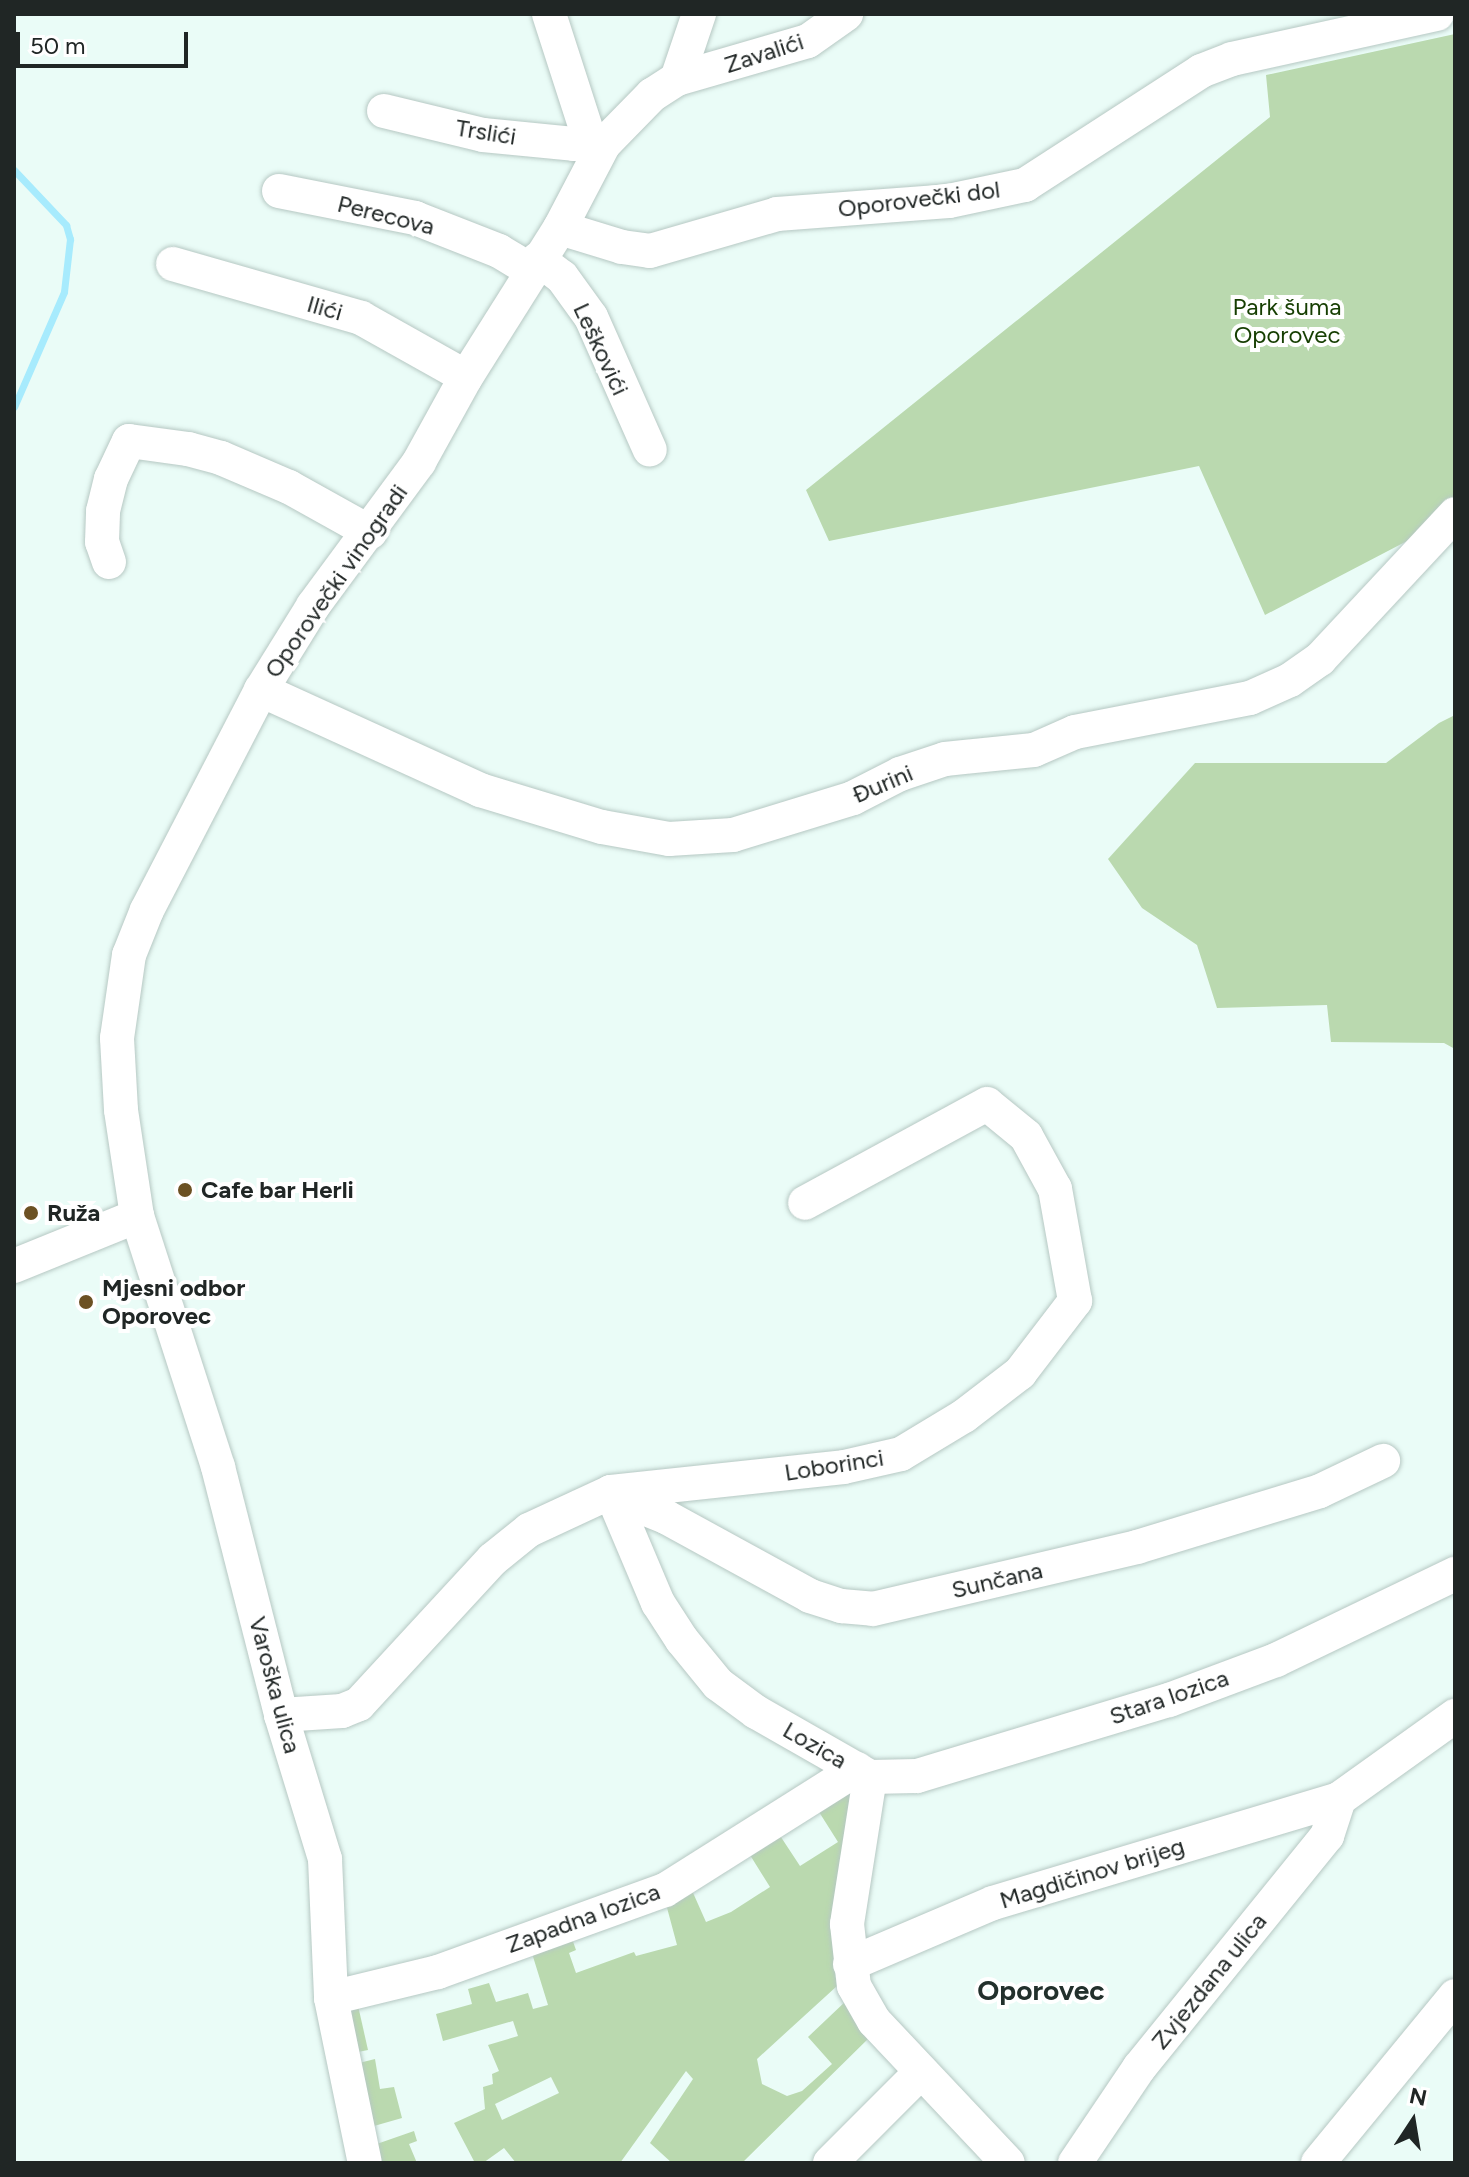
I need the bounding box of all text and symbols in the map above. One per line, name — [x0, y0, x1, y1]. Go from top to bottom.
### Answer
scale bar — [20, 16, 192, 66]
street label: Zavalići — [721, 27, 807, 79]
text: 50 m — [30, 31, 86, 60]
street label: Trslići — [454, 113, 518, 151]
street label: Oporovečki dol — [836, 175, 1002, 223]
street label: Perecova — [334, 189, 438, 241]
street label: Ilići — [304, 289, 346, 327]
park label: Park šuma Oporovec — [1233, 293, 1341, 349]
street label: Leškovići — [567, 298, 635, 400]
street label: Oporovečki vinogradi — [258, 479, 414, 683]
street label: Đurini — [847, 758, 917, 810]
place label: Cafe bar Herli — [201, 1176, 354, 1204]
marker: Cafe bar Herli — [176, 1181, 194, 1199]
place label: Ruža — [47, 1199, 100, 1227]
marker: Ruža — [22, 1204, 40, 1222]
place label: Mjesni odbor Oporovec — [102, 1274, 245, 1330]
marker: Mjesni odbor Oporovec — [77, 1293, 95, 1311]
street label: Loborinci — [782, 1443, 886, 1487]
street label: Sunčana — [949, 1556, 1045, 1604]
street label: Varoška ulica — [243, 1614, 307, 1756]
street label: Stara lozica — [1106, 1663, 1232, 1731]
street label: Lozica — [778, 1715, 852, 1775]
street label: Magdičinov brijeg — [996, 1831, 1188, 1915]
street label: Zapadna lozica — [502, 1877, 664, 1959]
street label: Zvjezdana ulica — [1145, 1907, 1273, 2055]
district label: Oporovec — [977, 1973, 1105, 2007]
north arrow — [1373, 2081, 1453, 2161]
text: N — [1407, 2082, 1429, 2112]

